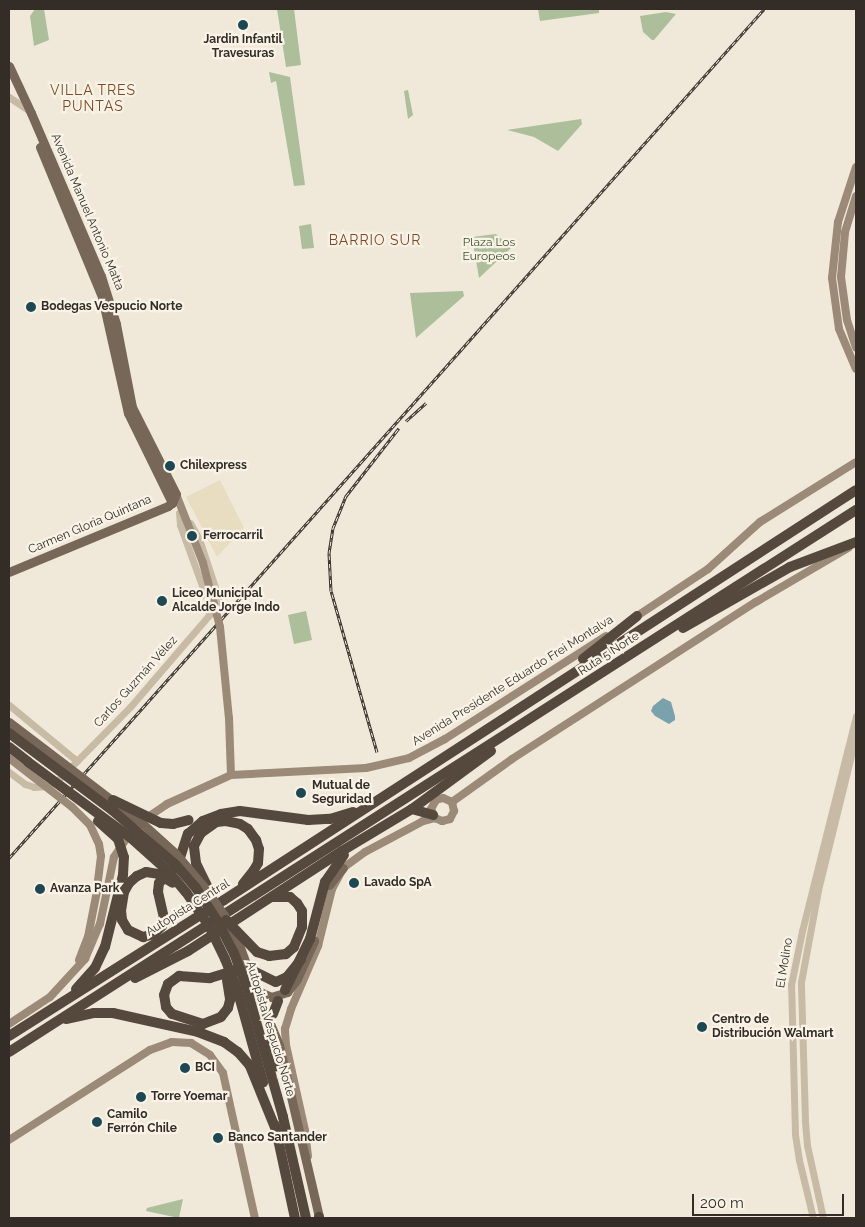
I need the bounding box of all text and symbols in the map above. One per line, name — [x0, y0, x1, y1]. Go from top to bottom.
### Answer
marker: Jardin Infantil Travesuras — [237, 19, 249, 31]
place label: Jardin Infantil Travesuras — [204, 33, 282, 61]
district label: VILLA TRES PUNTAS — [48, 82, 138, 114]
street label: Avenida Manuel Antonio Matta — [47, 131, 127, 293]
district label: BARRIO SUR — [327, 232, 423, 248]
park label: Plaza Los Europeos — [463, 236, 515, 264]
place label: Bodegas Vespucio Norte — [41, 300, 183, 314]
marker: Bodegas Vespucio Norte — [25, 301, 37, 313]
place label: Chilexpress — [180, 459, 247, 473]
marker: Chilexpress — [164, 460, 176, 472]
street label: Carmen Gloria Quintana — [26, 493, 154, 557]
marker: Ferrocarril — [185, 529, 199, 543]
place label: Ferrocarril — [203, 529, 263, 543]
place label: Liceo Municipal Alcalde Jorge Indo — [172, 587, 280, 615]
marker: Liceo Municipal Alcalde Jorge Indo — [156, 595, 168, 607]
street label: Avenida Presidente Eduardo Frei Montalva — [410, 613, 616, 749]
street label: Ruta 5 Norte — [576, 629, 642, 679]
street label: Carlos Guzmán Vélez — [91, 633, 181, 731]
place label: Mutual de Seguridad — [312, 779, 372, 807]
marker: Mutual de Seguridad — [294, 786, 308, 800]
place label: Lavado SpA — [364, 876, 432, 890]
street label: Autopista Central — [144, 877, 232, 939]
marker: Lavado SpA — [348, 877, 360, 889]
place label: Avanza Park — [50, 882, 120, 896]
marker: Avanza Park — [34, 883, 46, 895]
street label: El Molino — [774, 937, 796, 989]
street label: Autopista Vespucio Norte — [242, 959, 298, 1099]
place label: Centro de Distribución Walmart — [712, 1013, 834, 1041]
marker: Centro de Distribución Walmart — [696, 1021, 708, 1033]
place label: BCI — [195, 1061, 215, 1075]
marker: BCI — [179, 1062, 191, 1074]
place label: Torre Yoemar — [151, 1090, 228, 1104]
marker: Torre Yoemar — [135, 1091, 147, 1103]
place label: Camilo Ferrón Chile — [107, 1108, 177, 1136]
marker: Camilo Ferrón Chile — [91, 1116, 103, 1128]
place label: Banco Santander — [228, 1131, 327, 1145]
marker: Banco Santander — [212, 1132, 224, 1144]
scale bar — [695, 1184, 848, 1216]
text: 200 m — [700, 1194, 744, 1212]

